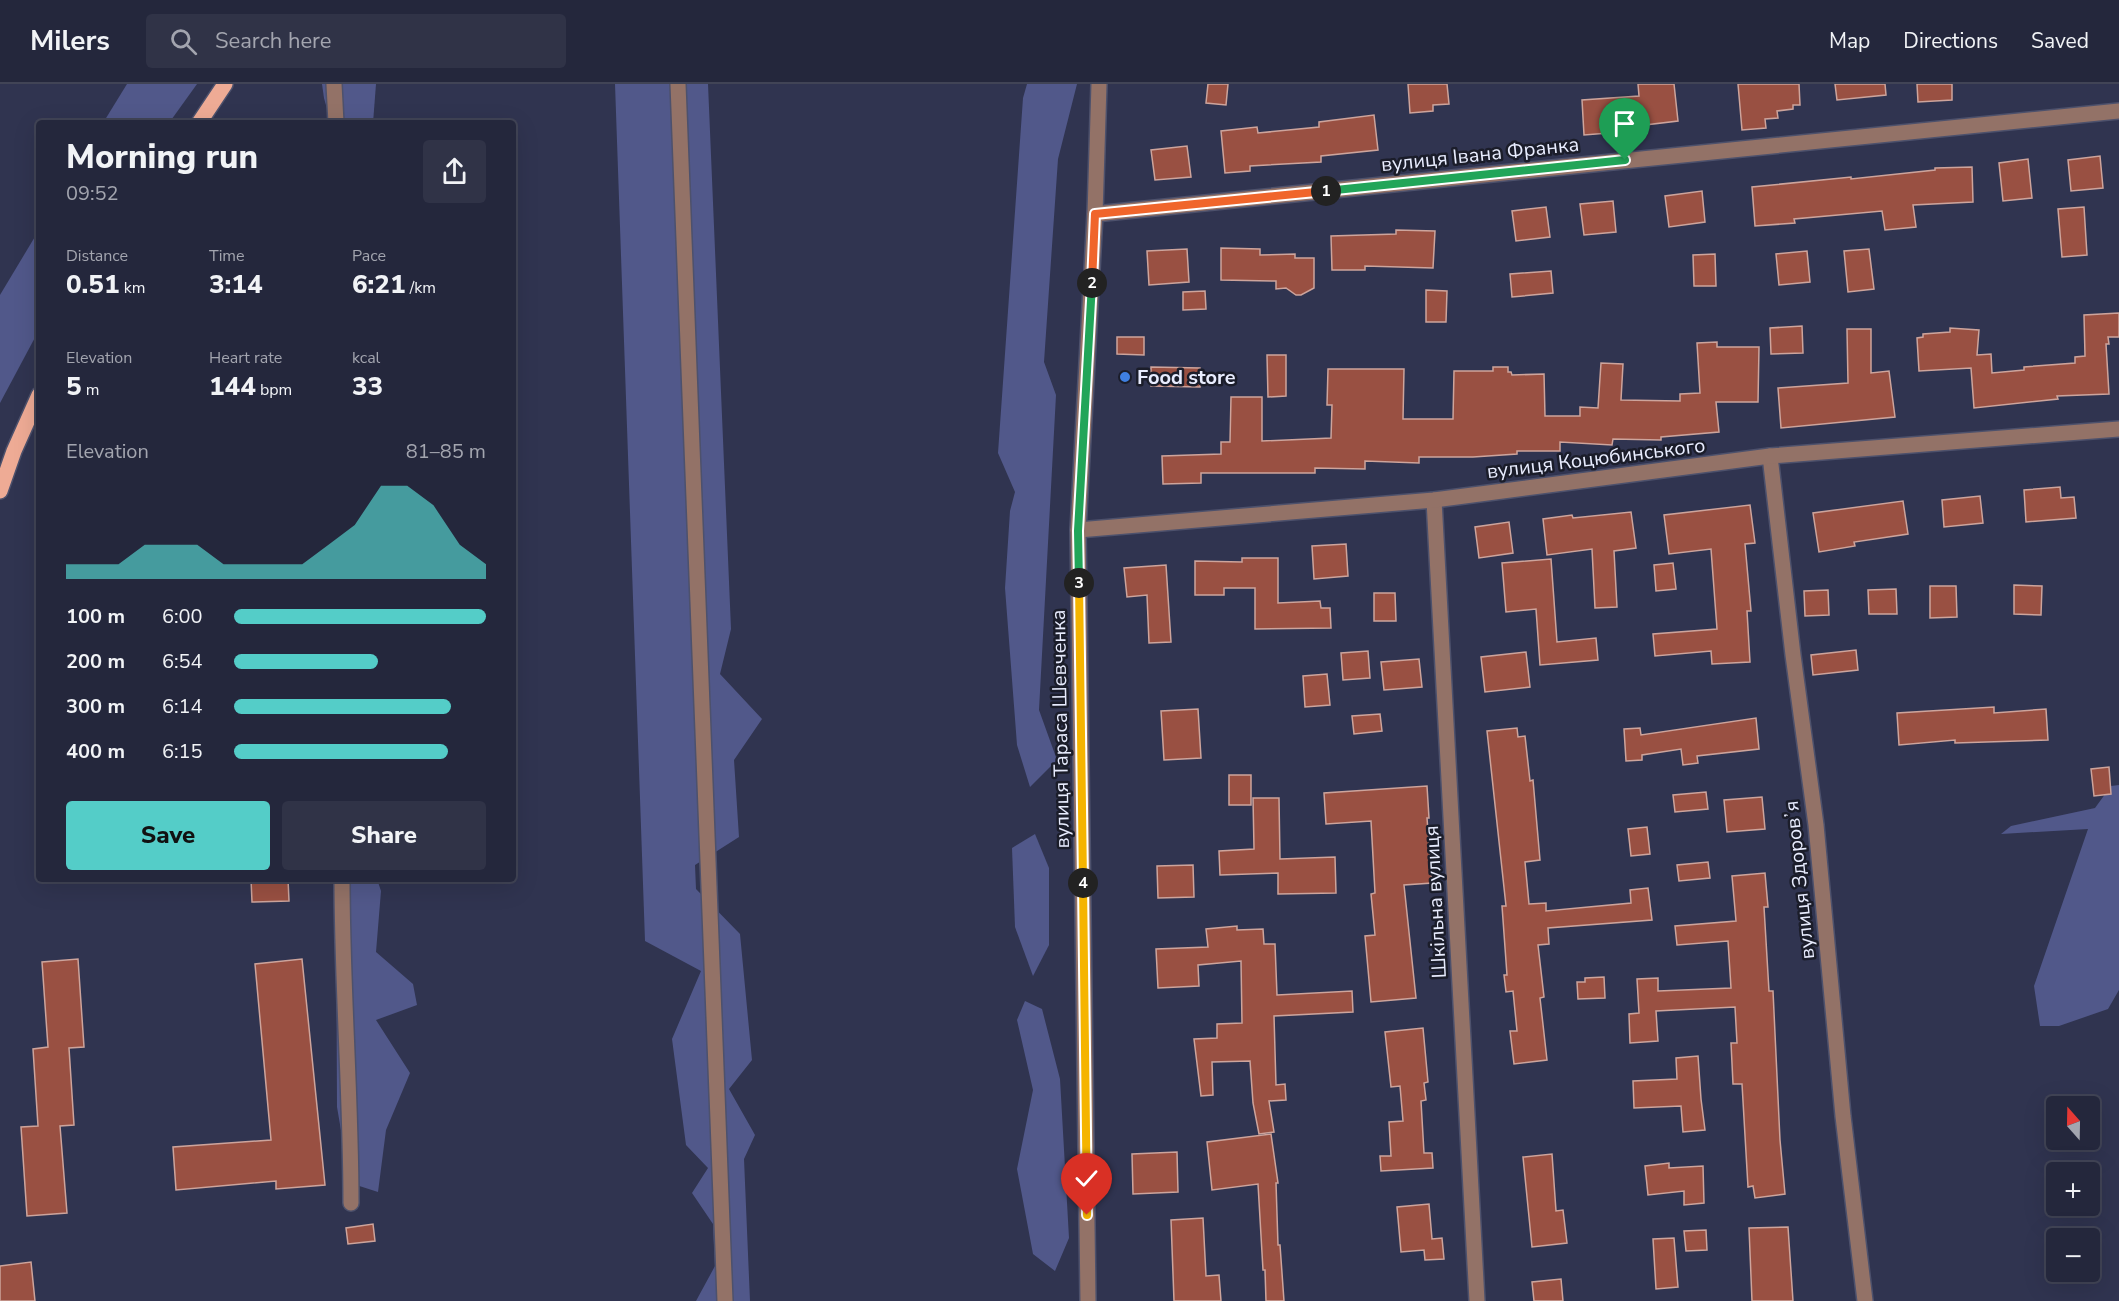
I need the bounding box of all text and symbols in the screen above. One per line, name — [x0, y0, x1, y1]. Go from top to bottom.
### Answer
search box — [146, 14, 566, 68]
text: Milers — [30, 22, 110, 60]
icon: search — [167, 25, 200, 58]
text: Search here — [215, 26, 332, 56]
text: Map — [1829, 27, 1870, 55]
text: Directions — [1903, 27, 1998, 55]
text: Saved — [2031, 27, 2089, 55]
pin — [1599, 98, 1650, 160]
icon: arrive — [1608, 107, 1641, 140]
street label: вулиця Івана Франка — [1380, 131, 1580, 178]
text: Morning run — [66, 135, 258, 180]
button: share — [423, 140, 486, 203]
pin: 1 — [1311, 176, 1341, 206]
text: 09:52 — [66, 180, 119, 207]
text: 1 — [1321, 180, 1331, 202]
text: Distance — [66, 245, 128, 267]
text: Time — [209, 245, 245, 267]
text: Pace — [352, 245, 386, 267]
text: 0.51 — [66, 267, 120, 302]
text: 3:14 — [209, 267, 263, 302]
text: 6:21 — [352, 267, 406, 302]
pin: 2 — [1077, 268, 1107, 298]
text: 2 — [1087, 272, 1097, 294]
text: km — [120, 277, 145, 299]
text: /km — [406, 277, 436, 299]
text: Elevation — [66, 347, 132, 369]
text: Heart rate — [209, 347, 282, 369]
text: kcal — [352, 347, 380, 369]
place label: Food store — [1137, 364, 1236, 391]
text: 5 — [66, 369, 82, 404]
text: 144 — [209, 369, 256, 404]
text: 33 — [352, 369, 383, 404]
marker: Food store — [1118, 370, 1132, 384]
text: m — [82, 379, 99, 401]
text: bpm — [256, 379, 292, 401]
street label: вулиця Коцюбинського — [1485, 432, 1707, 485]
text: Elevation — [66, 438, 149, 465]
text: 81–85 m — [406, 438, 486, 465]
pin: 3 — [1064, 568, 1094, 598]
text: 3 — [1074, 572, 1084, 594]
text: 100 m — [66, 603, 125, 630]
text: 6:00 — [162, 603, 203, 630]
street label: вулиця Тараса Шевченка — [1045, 609, 1076, 849]
text: 200 m — [66, 648, 125, 675]
text: 6:54 — [162, 648, 203, 675]
text: 300 m — [66, 693, 125, 720]
text: 6:14 — [162, 693, 203, 720]
text: 400 m — [66, 738, 125, 765]
text: 6:15 — [162, 738, 203, 765]
street label: вулиця Здоровʼя — [1778, 799, 1821, 961]
button: Save — [66, 801, 270, 870]
button: Share — [282, 801, 486, 870]
street label: Шкільна вулиця — [1418, 825, 1453, 979]
pin: 4 — [1068, 868, 1098, 898]
text: 4 — [1078, 872, 1088, 894]
north arrow — [2046, 1096, 2100, 1150]
map controls — [2046, 1096, 2100, 1282]
pin — [1061, 1153, 1112, 1215]
icon: check — [1070, 1162, 1103, 1195]
button: + — [2046, 1162, 2100, 1216]
button: − — [2046, 1228, 2100, 1282]

